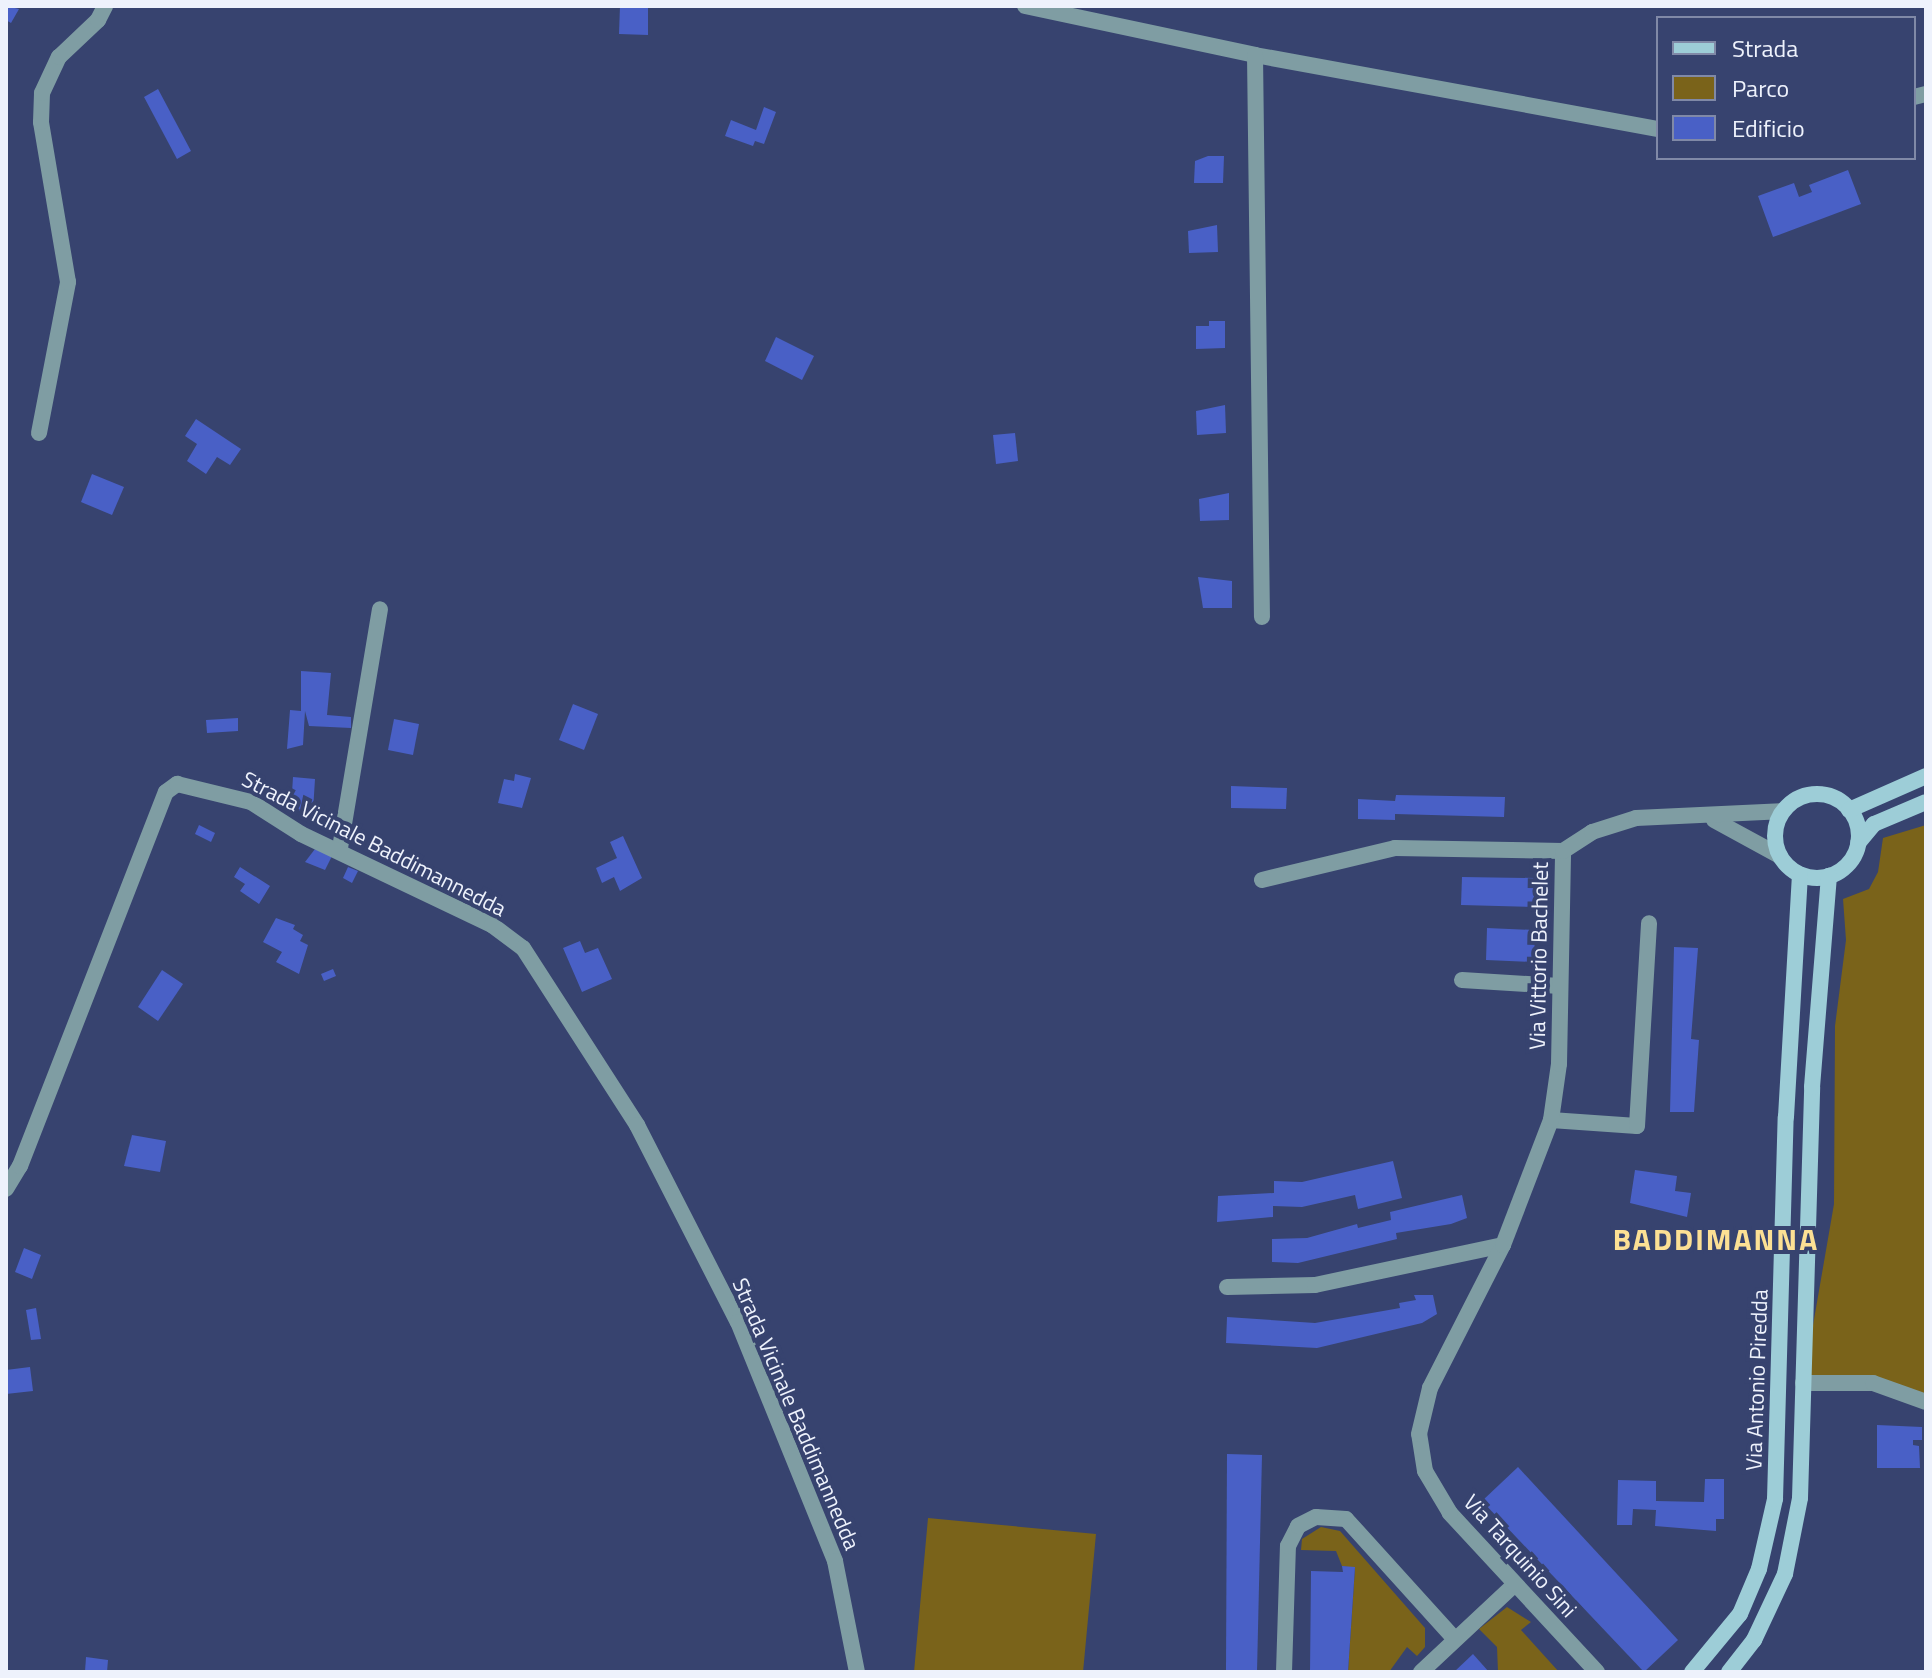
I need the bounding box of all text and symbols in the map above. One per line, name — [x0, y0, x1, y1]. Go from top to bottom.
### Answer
legend — [1656, 16, 1916, 160]
text: Strada — [1732, 30, 1798, 66]
text: Parco — [1732, 70, 1789, 106]
text: Edificio — [1732, 110, 1805, 146]
street label: Strada Vicinale Baddimannedda — [238, 766, 510, 922]
street label: Via Vittorio Bachelet — [1524, 862, 1554, 1050]
district label: BADDIMANNA — [1613, 1221, 1819, 1257]
street label: Strada Vicinale Baddimannedda — [727, 1274, 865, 1554]
street label: Via Antonio Piredda — [1741, 1289, 1773, 1471]
street label: Via Tarquinio Sini — [1458, 1489, 1582, 1623]

